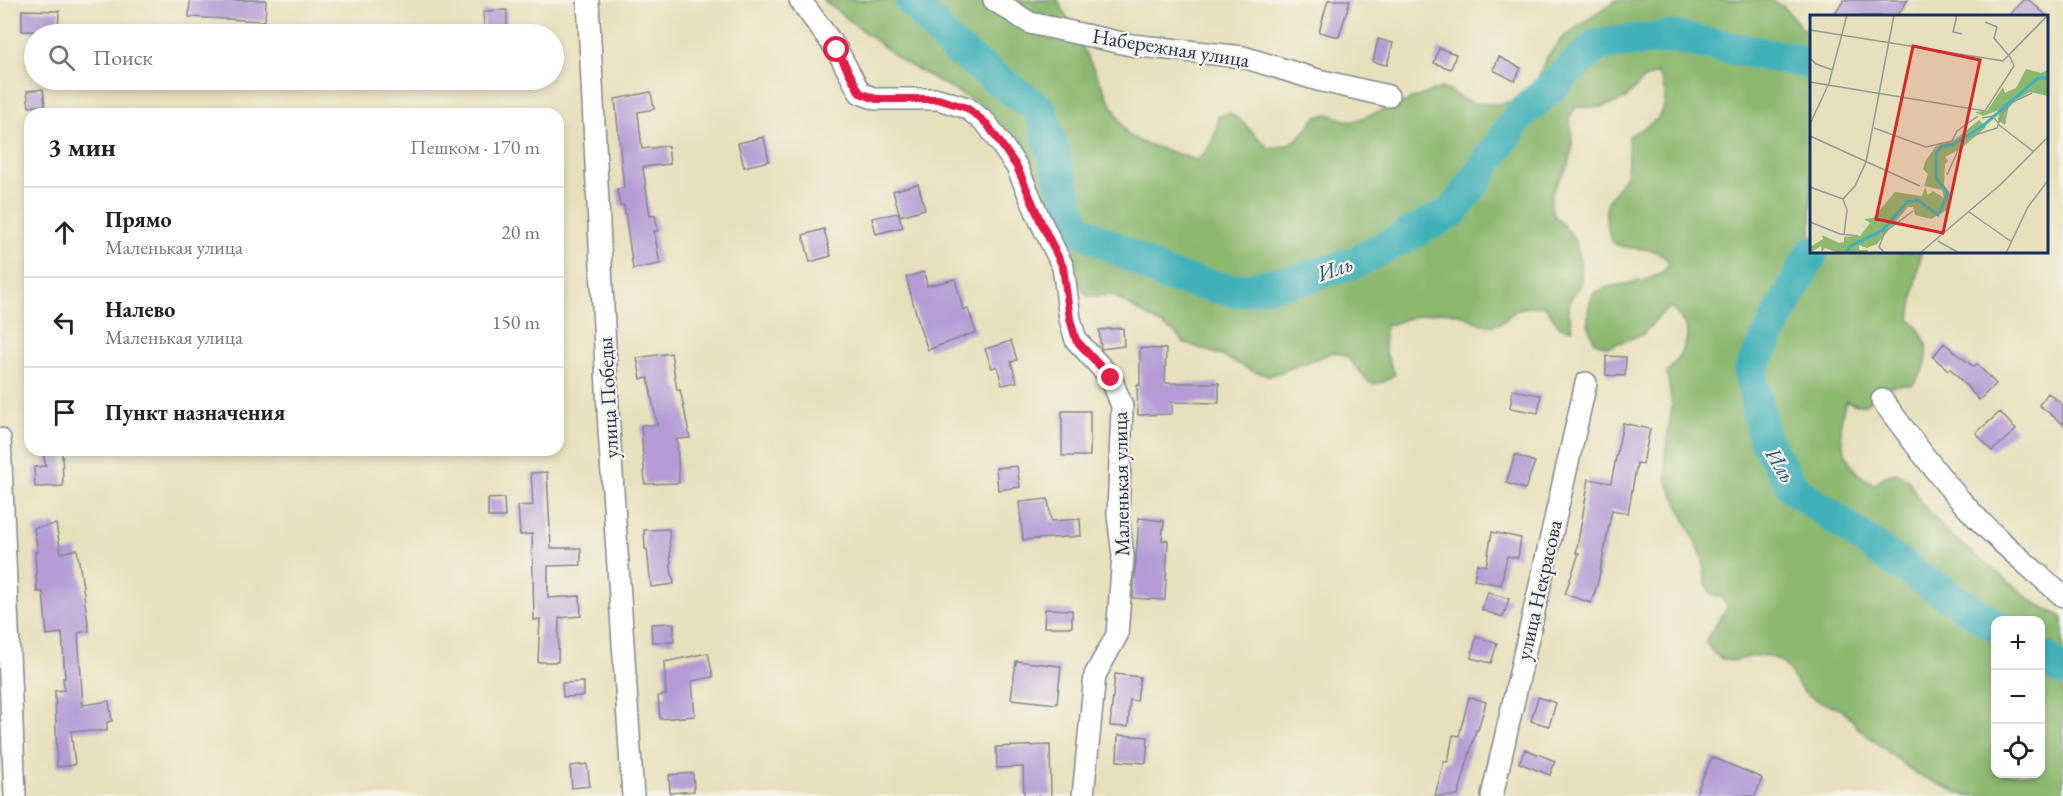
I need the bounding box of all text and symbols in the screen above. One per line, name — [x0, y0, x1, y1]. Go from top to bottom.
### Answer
inset map — [1810, 15, 2048, 254]
street label: Набережная улица — [1091, 22, 1252, 73]
search box — [24, 24, 564, 90]
route start — [823, 36, 849, 62]
icon: search — [45, 41, 78, 74]
text: Поиск — [93, 43, 153, 72]
text: 3 мин — [48, 130, 116, 164]
text: Пешком · 170 m — [410, 134, 540, 160]
text: Прямо — [105, 205, 172, 234]
icon: ahead — [48, 216, 81, 249]
text: 20 m — [501, 219, 540, 245]
text: Маленькая улица — [105, 234, 243, 260]
water label: Иль — [1312, 249, 1357, 288]
text: Налево — [105, 295, 175, 324]
icon: left — [48, 306, 81, 339]
text: 150 m — [492, 309, 540, 335]
text: Маленькая улица — [105, 324, 243, 350]
street label: улица Победы — [591, 336, 624, 459]
route end — [1097, 364, 1123, 390]
icon: arrive — [48, 396, 81, 429]
text: Пункт назначения — [105, 398, 285, 427]
street label: Маленькая улица — [1106, 411, 1135, 557]
water label: Иль — [1758, 441, 1802, 488]
street label: улица Некрасова — [1509, 517, 1568, 663]
map controls — [1991, 616, 2045, 778]
button: + — [1991, 616, 2045, 670]
button: − — [1991, 670, 2045, 724]
button: locate — [1991, 724, 2045, 778]

